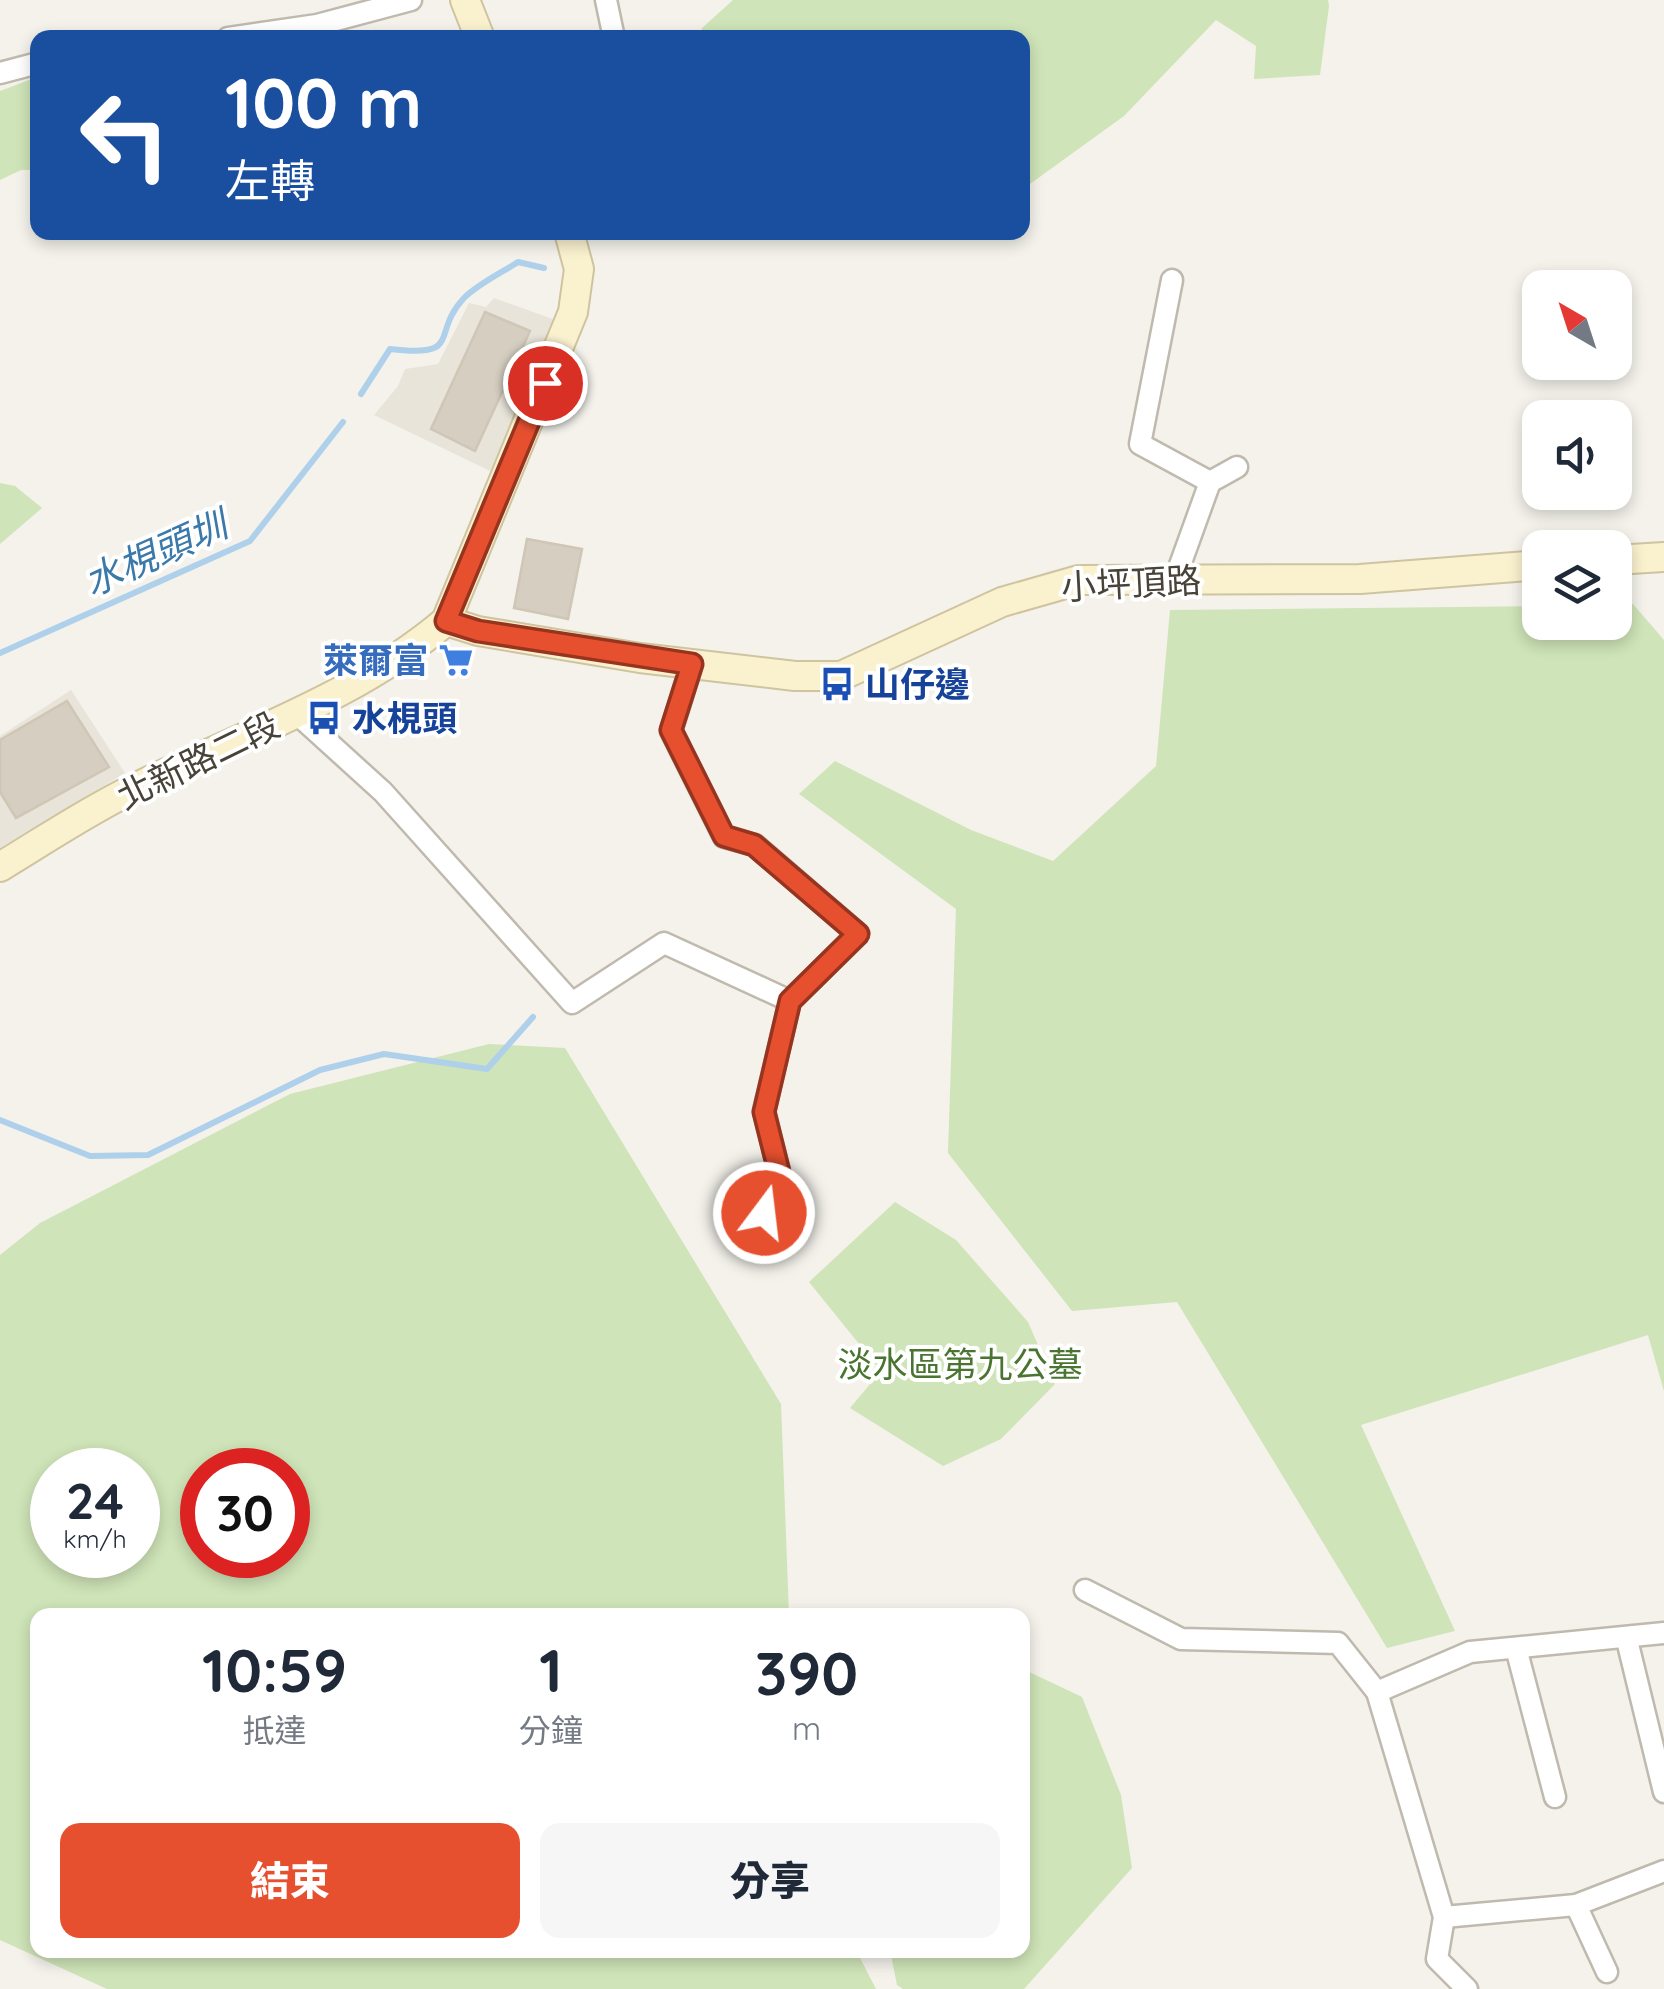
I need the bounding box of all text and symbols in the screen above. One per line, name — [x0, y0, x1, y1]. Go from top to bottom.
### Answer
text: 100 m — [225, 58, 422, 146]
icon: left — [60, 70, 190, 200]
text: 左轉 — [225, 152, 315, 208]
north arrow — [1522, 270, 1632, 380]
map controls — [1522, 270, 1632, 640]
pin — [503, 341, 588, 426]
icon: arrive — [518, 356, 573, 411]
button: sound — [1522, 400, 1632, 510]
water label: 水梘頭圳 — [76, 498, 239, 606]
button: layers — [1522, 530, 1632, 640]
street label: 小坪頂路 — [1060, 557, 1202, 609]
place label: 萊爾富 — [323, 638, 428, 682]
supermarket icon: 萊爾富 — [437, 641, 475, 679]
place label: 山仔邊 — [865, 662, 970, 706]
bus stop icon: 山仔邊 — [818, 665, 856, 703]
place label: 水梘頭 — [352, 696, 457, 740]
bus stop icon: 水梘頭 — [305, 699, 343, 737]
street label: 北新路二段 — [110, 702, 286, 818]
position arrow — [712, 1161, 816, 1265]
park label: 淡水區第九公墓 — [837, 1342, 1083, 1386]
speed limit sign: 30 — [180, 1448, 310, 1578]
text: 24 — [66, 1469, 124, 1532]
text: km/h — [63, 1523, 127, 1554]
text: 10:59 — [202, 1632, 347, 1707]
text: 1 — [539, 1632, 563, 1707]
text: 390 — [755, 1635, 858, 1710]
text: m — [792, 1708, 821, 1748]
text: 抵達 — [243, 1710, 307, 1750]
text: 分鐘 — [519, 1710, 583, 1750]
button: 結束 — [60, 1823, 520, 1938]
button: 分享 — [540, 1823, 1000, 1938]

